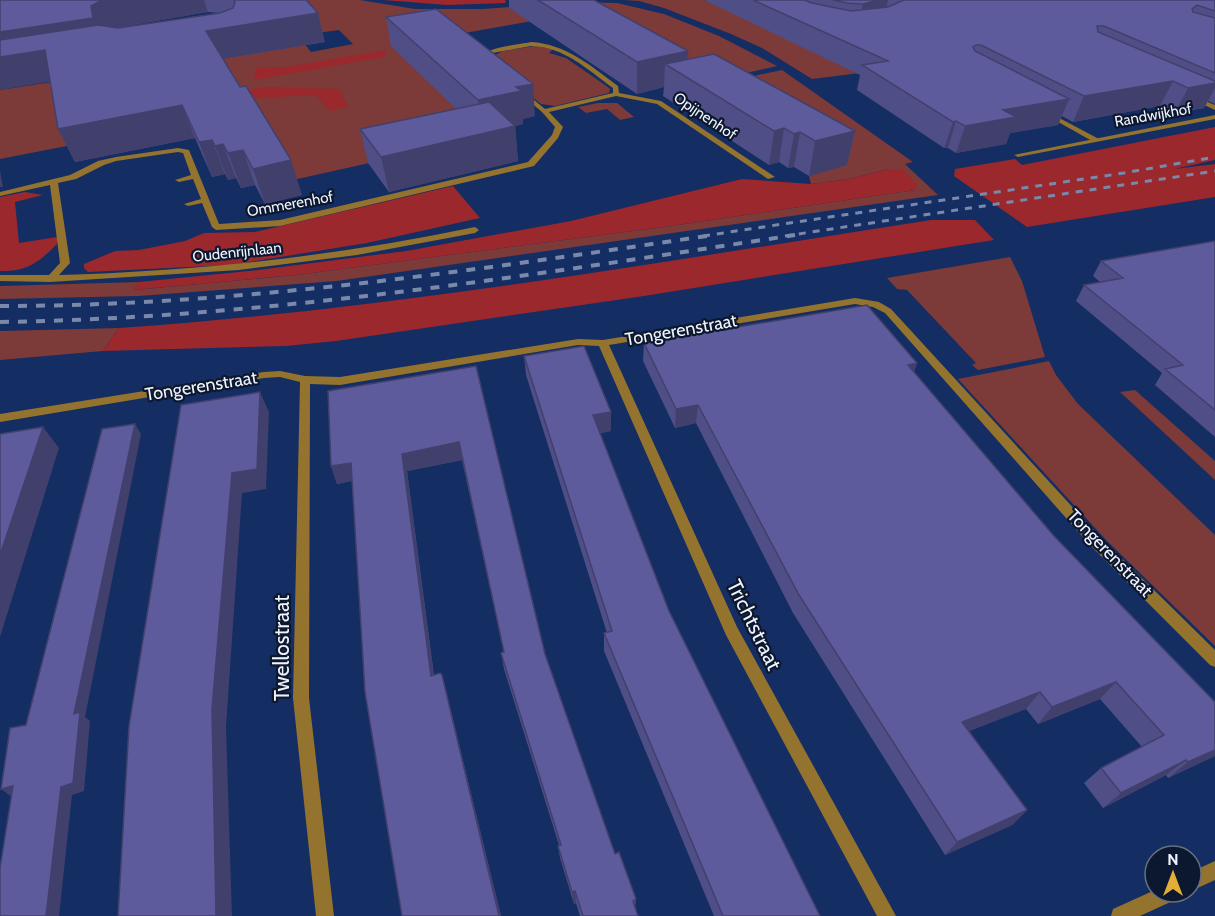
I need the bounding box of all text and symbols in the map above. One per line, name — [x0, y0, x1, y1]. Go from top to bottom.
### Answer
street label: Opijnenhof — [670, 88, 740, 144]
street label: Randwijkhof — [1113, 99, 1193, 131]
street label: Ommerenhof — [245, 188, 335, 220]
street label: Oudenrijnlaan — [192, 238, 282, 266]
street label: Tongerenstraat — [623, 309, 739, 351]
street label: Tongerenstraat — [143, 366, 259, 406]
street label: Tongerenstraat — [1063, 505, 1157, 601]
street label: Trichtstraat — [722, 575, 787, 674]
street label: Twellostraat — [269, 595, 294, 701]
north arrow — [1143, 844, 1203, 904]
text: N — [1167, 850, 1179, 869]

